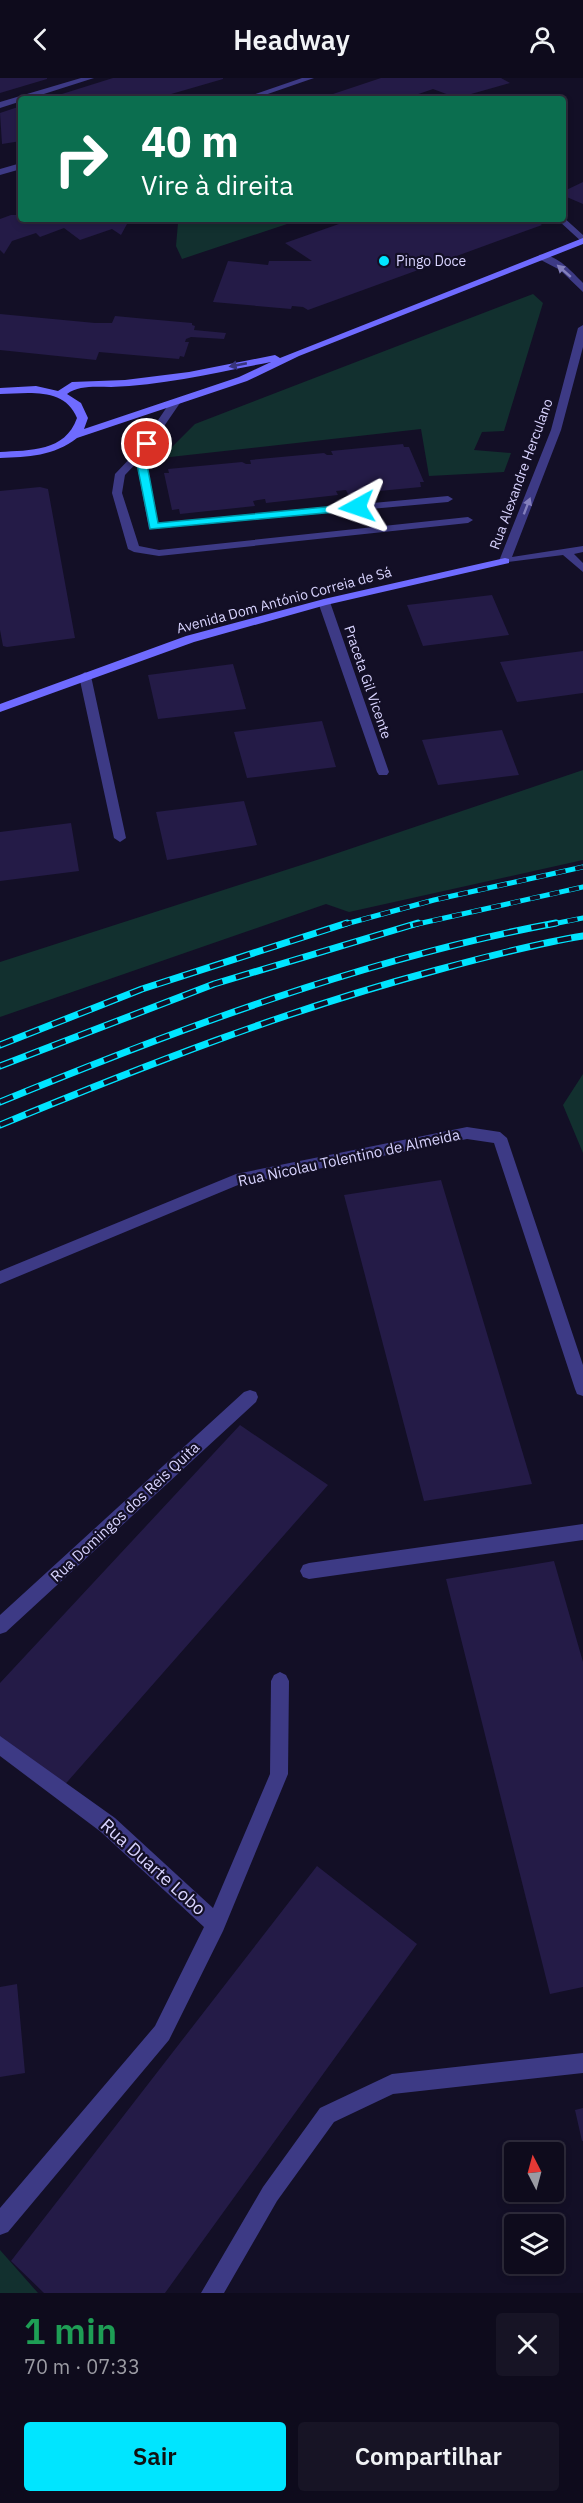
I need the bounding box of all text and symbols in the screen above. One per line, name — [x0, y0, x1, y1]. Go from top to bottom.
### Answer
text: Headway — [233, 22, 350, 57]
icon: back — [24, 23, 57, 56]
icon: person — [526, 23, 559, 56]
text: 40 m — [141, 114, 239, 169]
icon: right — [42, 120, 120, 198]
text: Vire à direita — [141, 167, 294, 202]
place label: Pingo Doce — [396, 252, 467, 270]
marker: Pingo Doce — [377, 254, 391, 268]
one-way arrow — [557, 264, 572, 278]
one-way arrow — [228, 361, 247, 370]
street label: Rua Alexandre Herculano — [485, 396, 557, 552]
pin — [121, 418, 172, 469]
icon: arrive — [130, 427, 163, 460]
position arrow — [325, 475, 389, 539]
one-way arrow — [522, 497, 532, 515]
street label: Avenida Dom António Correia de Sá — [174, 562, 394, 637]
street label: Praceta Gil Vicente — [340, 623, 396, 741]
street label: Rua Nicolau Tolentino de Almeida — [236, 1125, 462, 1190]
street label: Rua Domingos dos Reis Quita — [46, 1438, 203, 1586]
street label: Rua Duarte Lobo — [96, 1813, 211, 1920]
north arrow — [504, 2142, 564, 2202]
map controls — [504, 2142, 564, 2274]
button: layers — [504, 2214, 564, 2274]
text: 1 min — [24, 2307, 117, 2354]
button: close — [496, 2313, 559, 2376]
text: 70 m · 07:33 — [24, 2353, 140, 2380]
button: Sair — [24, 2422, 286, 2491]
button: Compartilhar — [298, 2422, 559, 2491]

